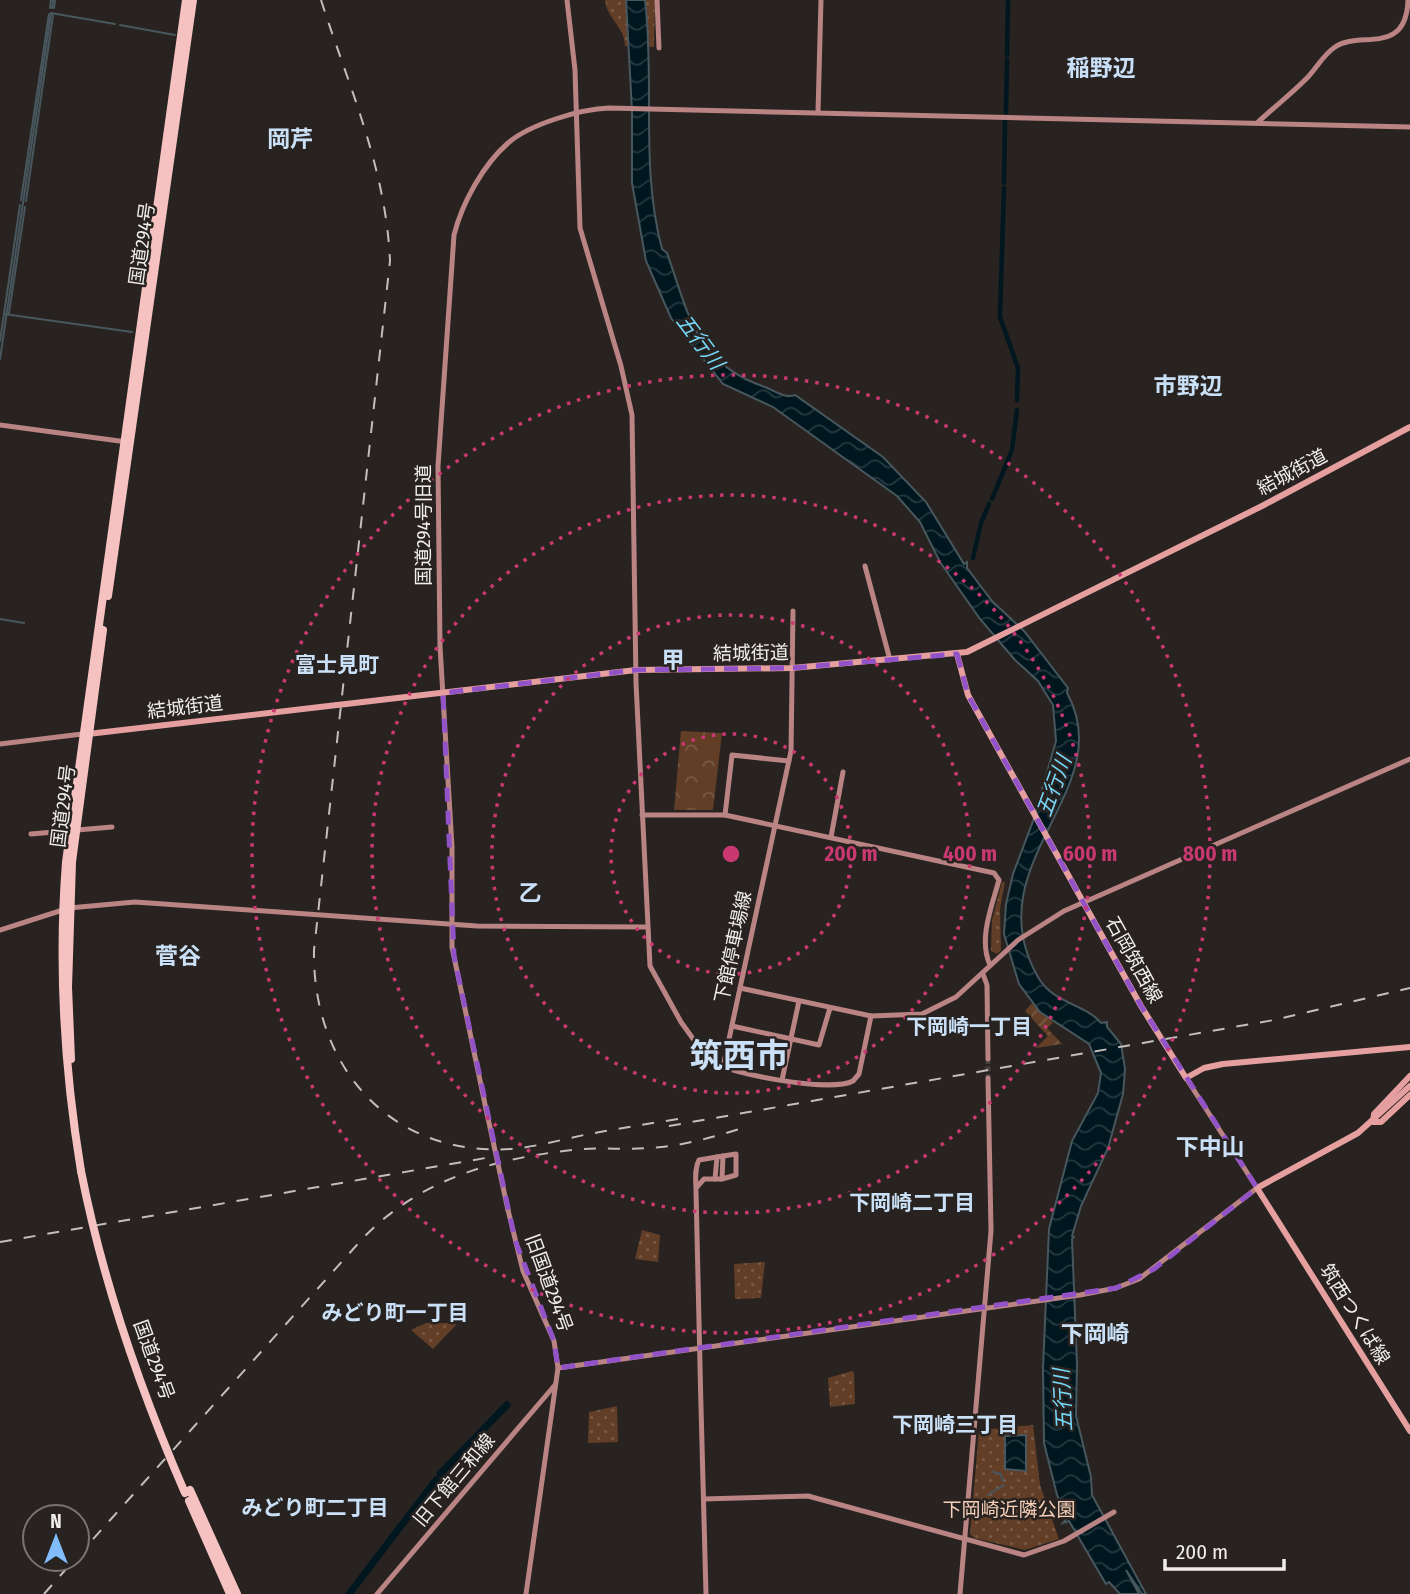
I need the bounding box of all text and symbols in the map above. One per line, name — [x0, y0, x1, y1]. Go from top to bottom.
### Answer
district label: 稲野辺 — [1067, 54, 1136, 82]
district label: 岡芹 — [267, 125, 313, 153]
street label: 国道294号 — [125, 201, 159, 287]
water label: 五行川 — [671, 309, 731, 377]
district label: 市野辺 — [1154, 372, 1223, 400]
street label: 結城街道 — [1253, 444, 1331, 500]
street label: 国道294号旧道 — [412, 464, 435, 586]
street label: 結城街道 — [713, 641, 789, 665]
district label: 甲 — [662, 646, 685, 674]
district label: 富士見町 — [295, 652, 379, 678]
street label: 結城街道 — [146, 691, 224, 723]
water label: 五行川 — [1031, 750, 1078, 820]
street label: 国道294号 — [46, 763, 80, 849]
text: 200 m — [823, 841, 878, 867]
text: 400 m — [943, 841, 997, 867]
text: 600 m — [1063, 841, 1117, 867]
text: 800 m — [1183, 841, 1237, 867]
centre of rings — [719, 842, 743, 866]
district label: 乙 — [519, 879, 542, 907]
street label: 下館停車場線 — [710, 889, 756, 1005]
street label: 石岡筑西線 — [1101, 913, 1167, 1007]
district label: 菅谷 — [155, 942, 201, 970]
district label: 下岡崎一丁目 — [906, 1014, 1032, 1040]
district label: 筑西市 — [690, 1036, 789, 1076]
district label: 下中山 — [1176, 1133, 1245, 1161]
district label: 下岡崎二丁目 — [849, 1190, 975, 1216]
street label: 旧国道294号 — [521, 1231, 577, 1335]
street label: 筑西つくば線 — [1315, 1260, 1395, 1368]
district label: みどり町一丁目 — [322, 1300, 469, 1326]
street label: 国道294号 — [129, 1317, 179, 1403]
district label: 下岡崎 — [1061, 1320, 1130, 1348]
water label: 五行川 — [1048, 1366, 1078, 1432]
district label: 下岡崎三丁目 — [892, 1412, 1018, 1438]
street label: 旧下館三和線 — [409, 1429, 499, 1531]
district label: みどり町二丁目 — [242, 1495, 389, 1521]
park label: 下岡崎近隣公園 — [942, 1498, 1076, 1521]
north arrow — [21, 1503, 91, 1573]
text: N — [50, 1510, 62, 1533]
scale bar — [1165, 1528, 1284, 1572]
text: 200 m — [1176, 1539, 1228, 1565]

